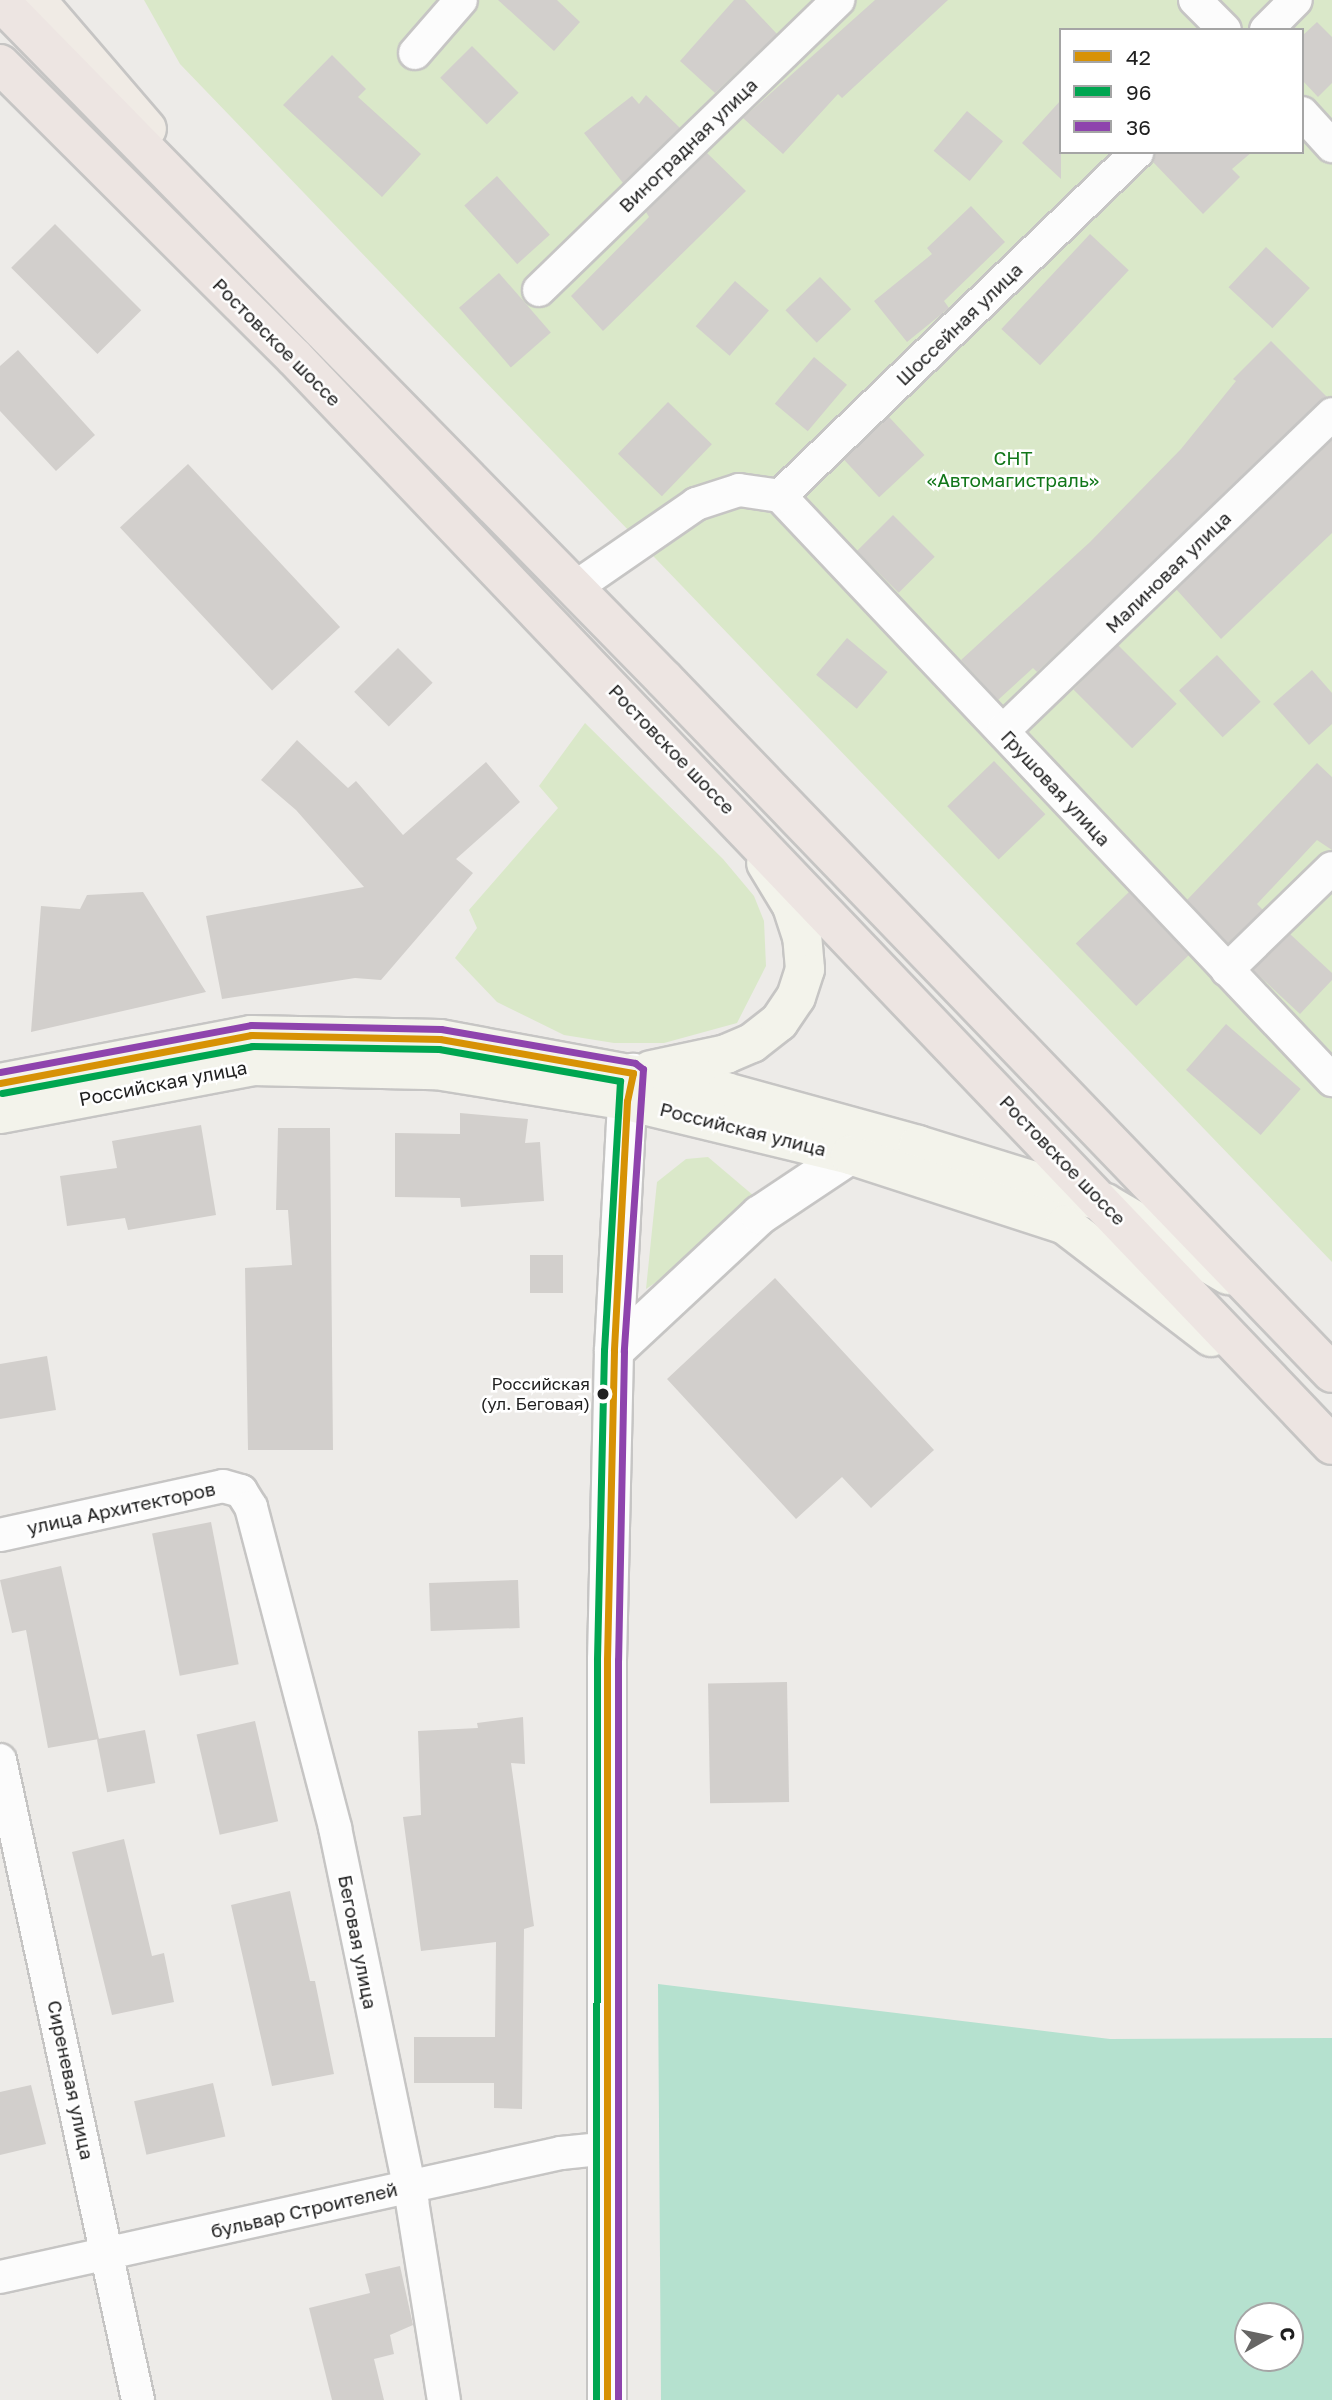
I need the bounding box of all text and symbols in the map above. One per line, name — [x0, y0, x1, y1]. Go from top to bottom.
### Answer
legend — [1059, 28, 1304, 154]
text: 42 — [1126, 44, 1151, 70]
street label: Виноградная улица — [614, 73, 762, 217]
text: 96 — [1126, 79, 1151, 105]
text: 36 — [1126, 114, 1151, 140]
street label: Шоссейная улица — [891, 258, 1027, 390]
street label: Ростовское шоссе — [208, 273, 346, 411]
park label: СНТ «Автомагистраль» — [927, 447, 1099, 491]
street label: Малиновая улица — [1101, 506, 1235, 638]
street label: Ростовское шоссе — [604, 679, 740, 819]
street label: Грушовая улица — [997, 725, 1115, 851]
street label: Российская улица — [77, 1056, 249, 1110]
street label: Ростовское шоссе — [995, 1090, 1131, 1230]
street label: Российская улица — [657, 1097, 829, 1161]
place label: Российская (ул. Беговая) — [481, 1374, 590, 1414]
marker: Российская (ул. Беговая) — [596, 1387, 610, 1401]
street label: улица Архитекторов — [25, 1477, 217, 1539]
street label: Беговая улица — [334, 1873, 382, 2011]
street label: Сиреневая улица — [43, 1998, 99, 2162]
street label: бульвар Строителей — [209, 2177, 399, 2243]
north arrow — [1234, 2302, 1304, 2372]
text: С — [1276, 2325, 1301, 2342]

